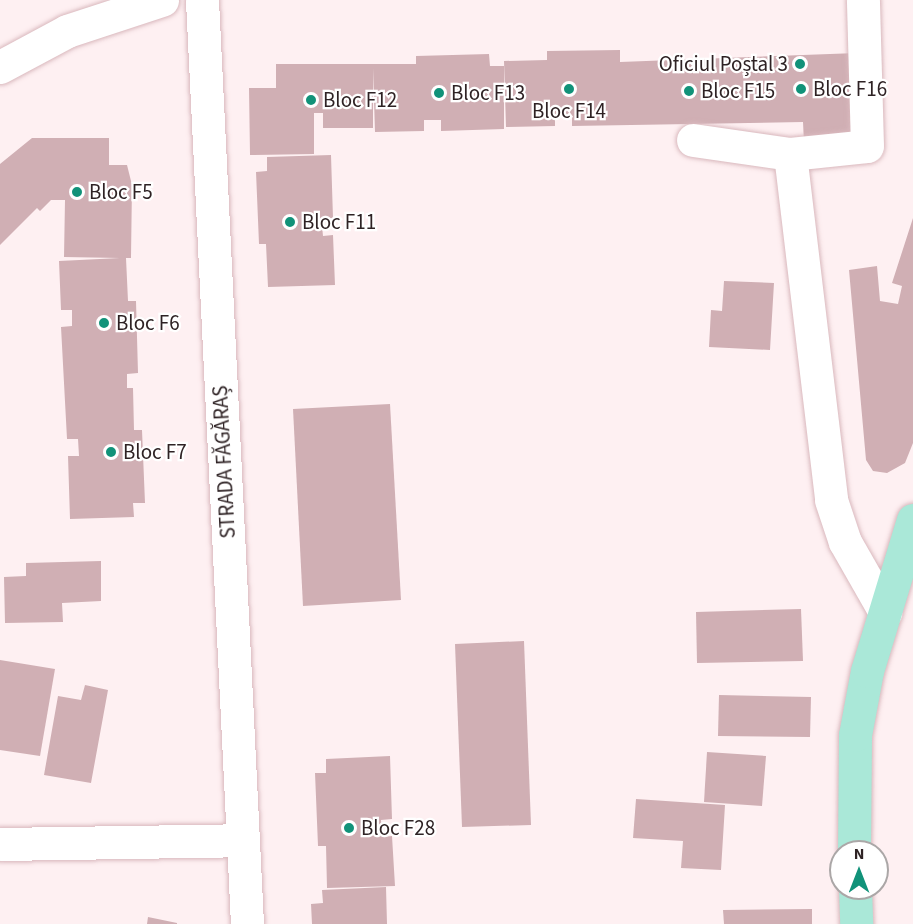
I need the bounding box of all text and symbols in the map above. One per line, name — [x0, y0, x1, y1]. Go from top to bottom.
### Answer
place label: Oficiul Poștal 3 — [659, 51, 788, 77]
marker: Oficiul Poștal 3 — [793, 57, 807, 71]
place label: Bloc F16 — [813, 76, 887, 102]
place label: Bloc F15 — [701, 78, 775, 104]
place label: Bloc F13 — [451, 80, 525, 106]
marker: Bloc F14 — [562, 82, 576, 96]
marker: Bloc F16 — [794, 82, 808, 96]
marker: Bloc F15 — [682, 84, 696, 98]
marker: Bloc F13 — [432, 86, 446, 100]
place label: Bloc F12 — [323, 87, 397, 113]
marker: Bloc F12 — [304, 93, 318, 107]
place label: Bloc F14 — [532, 98, 606, 124]
place label: Bloc F5 — [89, 179, 153, 205]
marker: Bloc F5 — [70, 185, 84, 199]
place label: Bloc F11 — [302, 209, 376, 235]
marker: Bloc F11 — [283, 215, 297, 229]
place label: Bloc F6 — [116, 310, 180, 336]
marker: Bloc F6 — [97, 316, 111, 330]
street label: STRADA FĂGĂRAȘ — [207, 385, 241, 539]
place label: Bloc F7 — [123, 439, 187, 465]
marker: Bloc F7 — [104, 445, 118, 459]
place label: Bloc F28 — [361, 815, 435, 841]
marker: Bloc F28 — [342, 821, 356, 835]
north arrow — [829, 840, 889, 900]
text: N — [854, 843, 864, 865]

